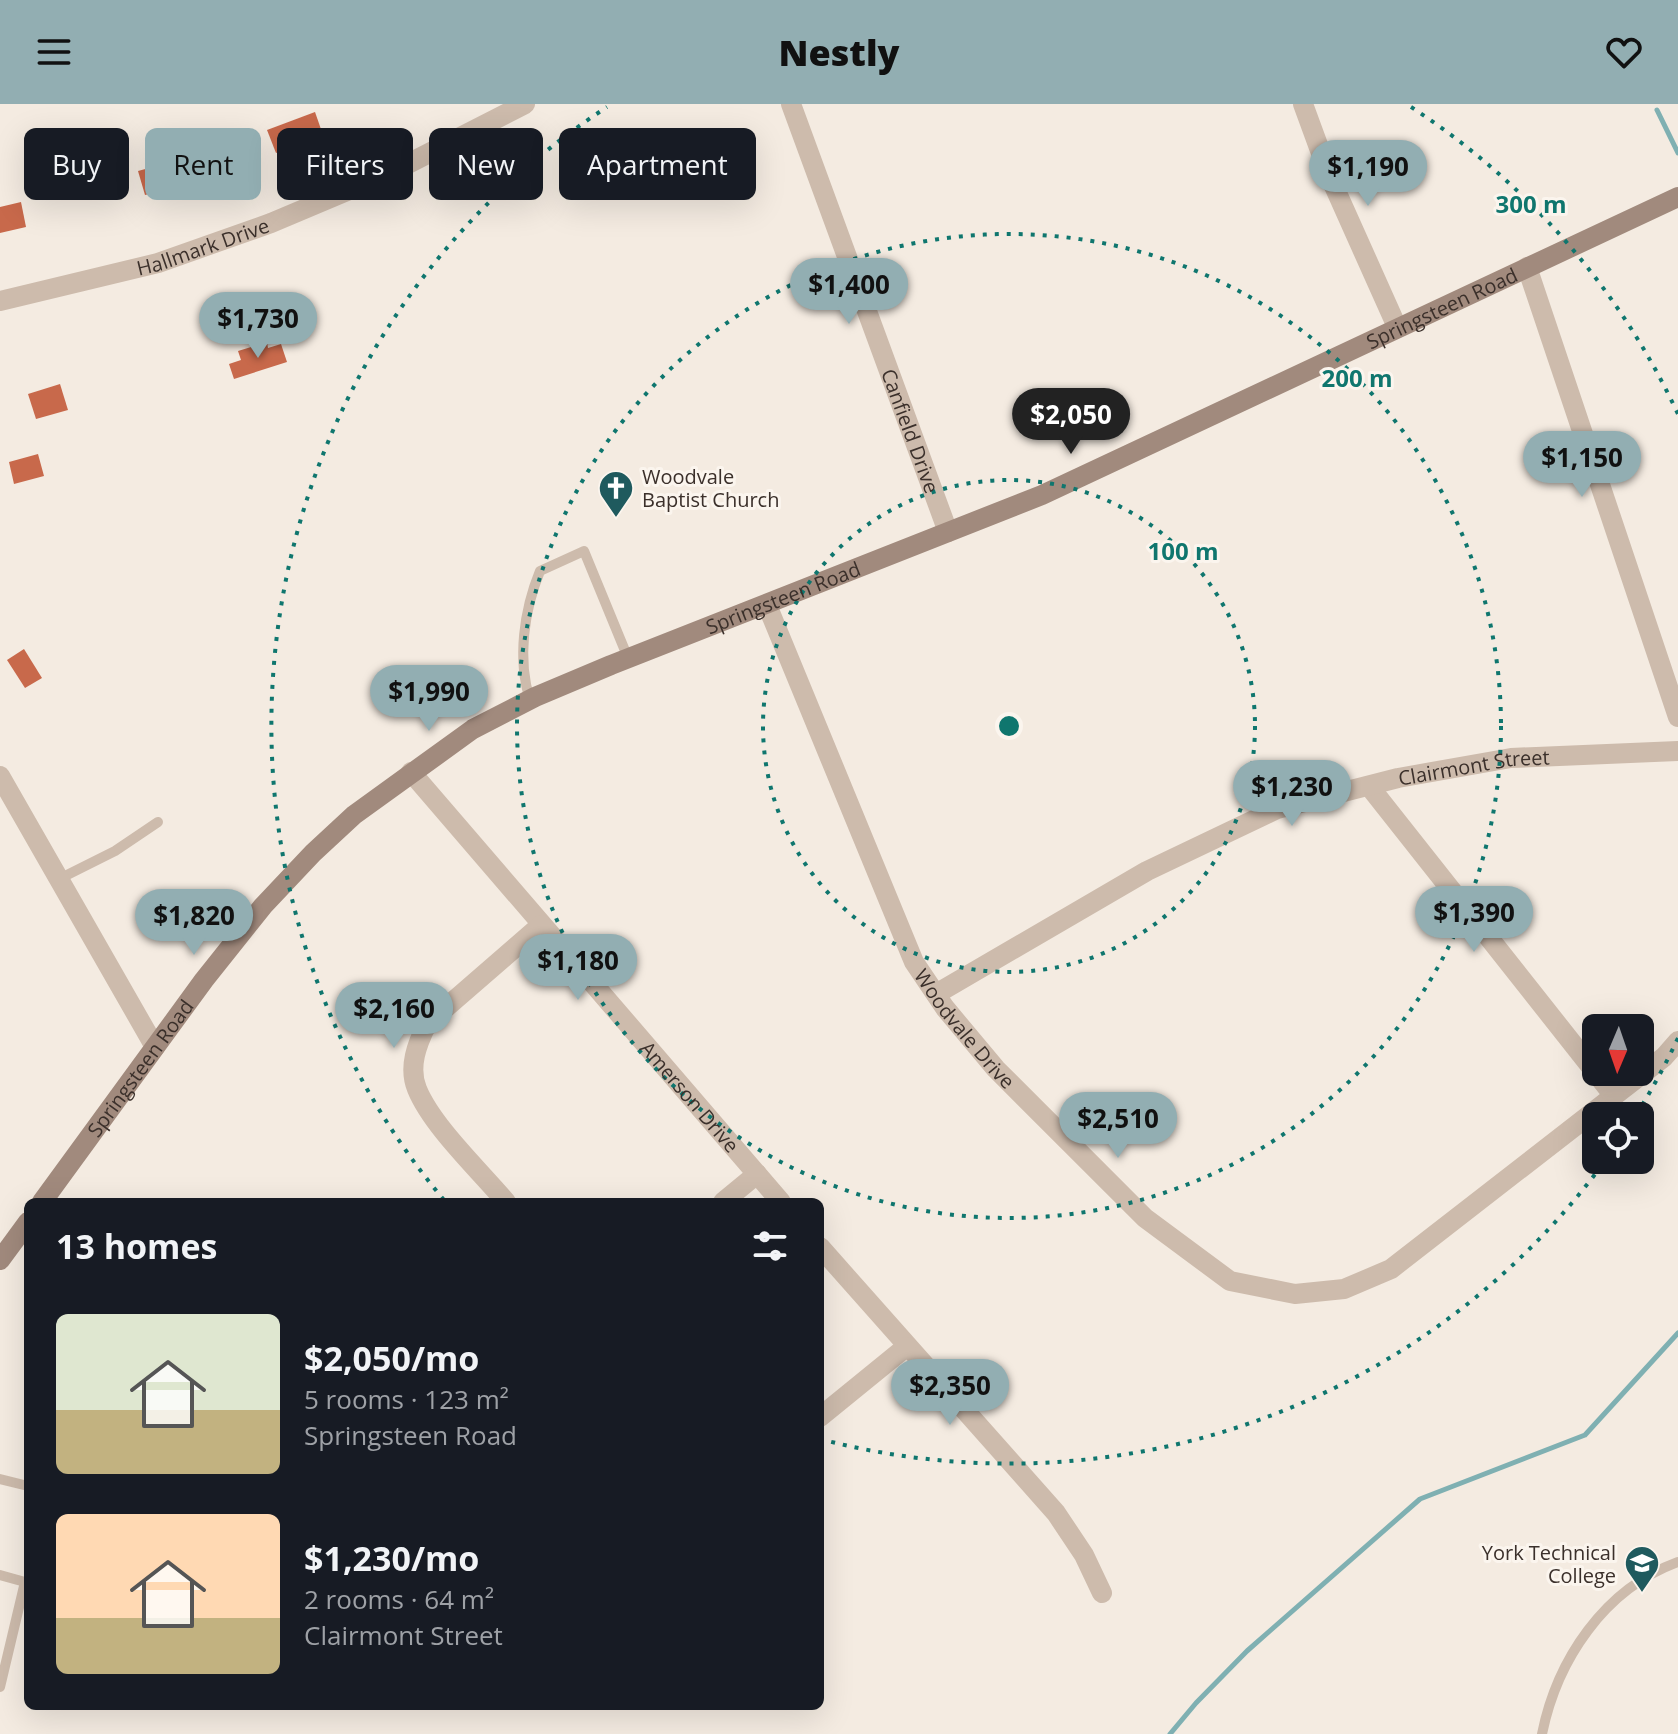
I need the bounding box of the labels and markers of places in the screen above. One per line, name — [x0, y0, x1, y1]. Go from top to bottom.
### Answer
pin: $1,190 — [1303, 140, 1433, 208]
pin: $1,400 — [784, 258, 914, 326]
pin: $1,730 — [193, 292, 323, 360]
pin: $2,050 — [1006, 388, 1136, 456]
pin: $1,150 — [1517, 431, 1647, 499]
place label: Woodvale Baptist Church — [642, 463, 779, 513]
church icon: Woodvale Baptist Church — [597, 469, 635, 519]
pin: $1,990 — [364, 665, 494, 733]
centre of rings — [995, 712, 1023, 740]
pin: $1,230 — [1227, 760, 1357, 828]
pin: $1,390 — [1409, 886, 1539, 954]
pin: $1,820 — [129, 889, 259, 957]
pin: $1,180 — [513, 934, 643, 1002]
pin: $2,160 — [329, 982, 459, 1050]
pin: $2,510 — [1053, 1092, 1183, 1160]
pin: $2,350 — [885, 1359, 1015, 1427]
place label: York Technical College — [1482, 1539, 1616, 1589]
school or university icon: York Technical College — [1623, 1544, 1661, 1594]

